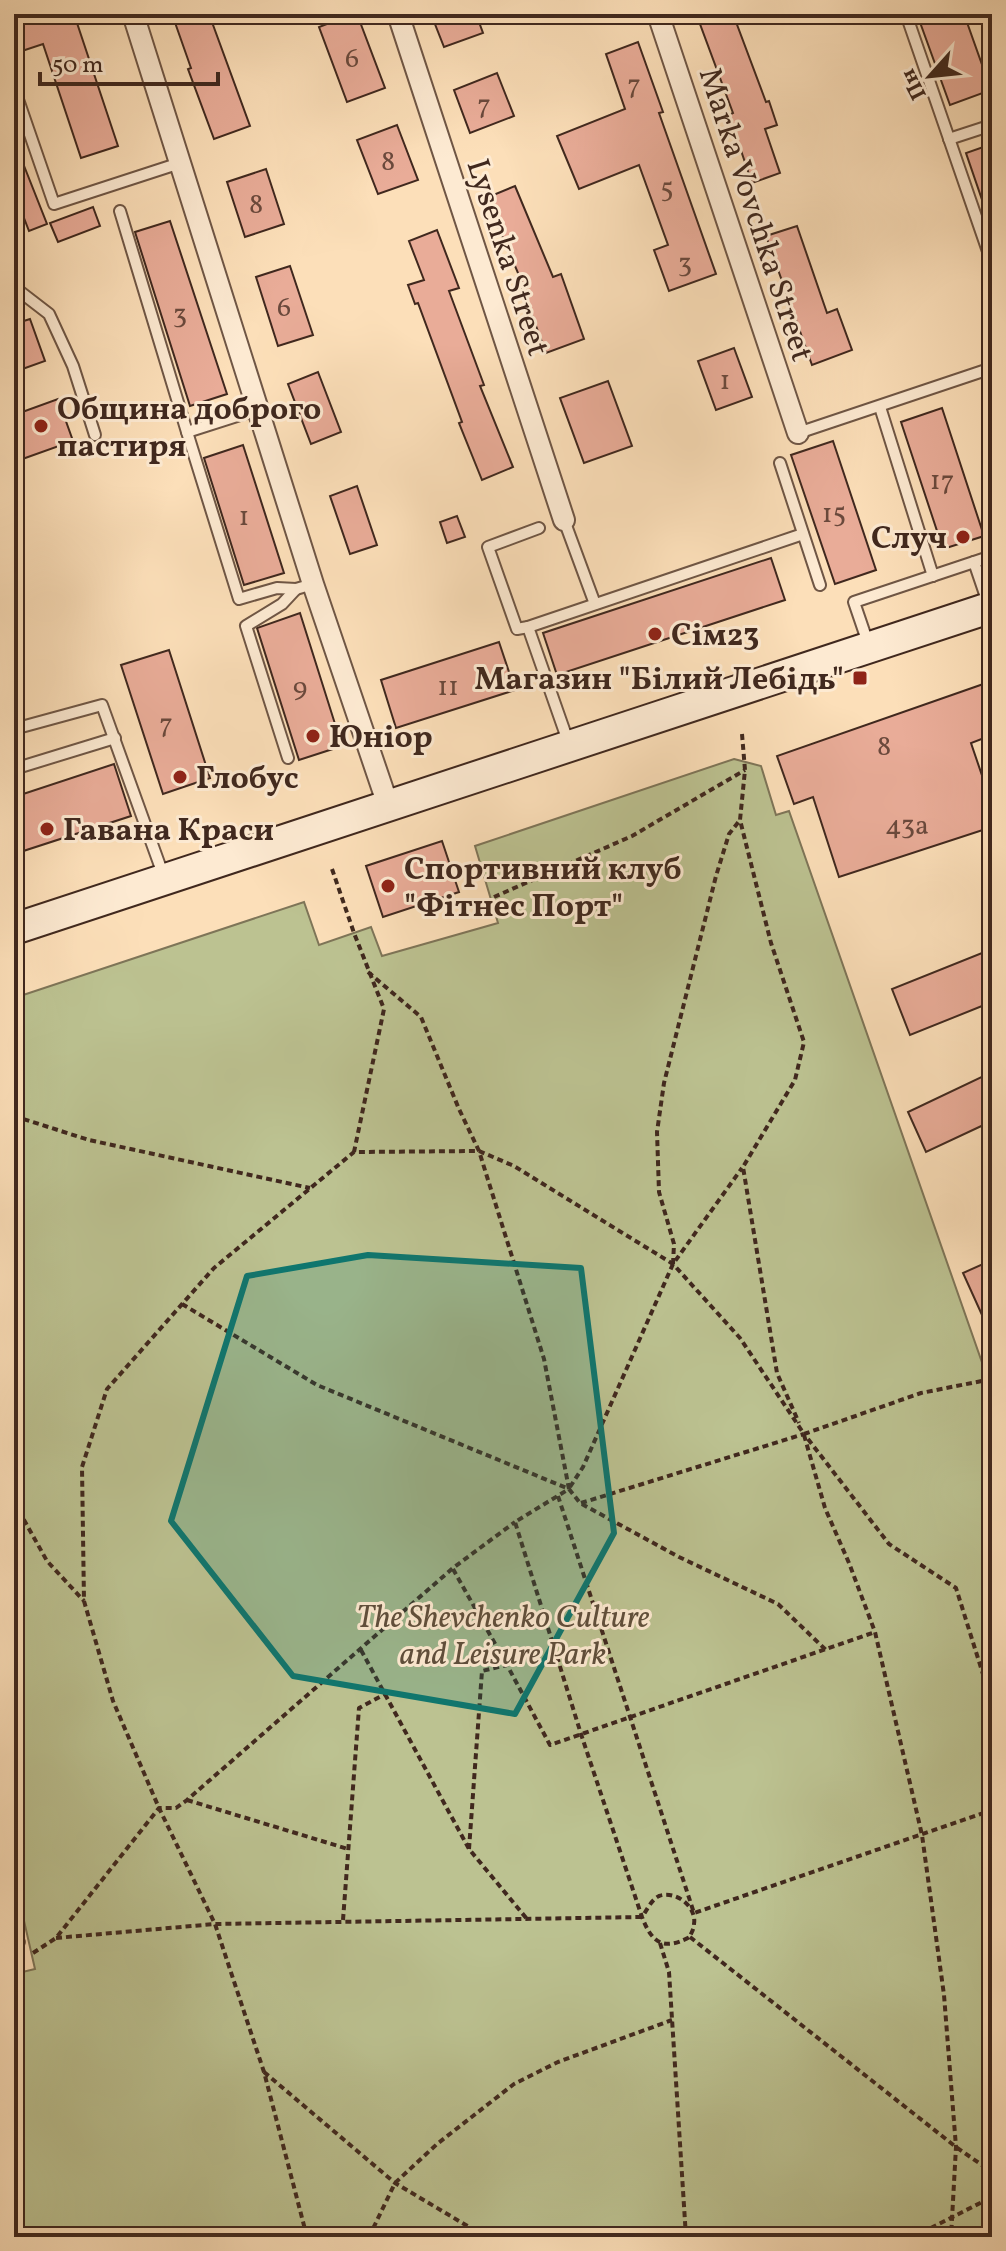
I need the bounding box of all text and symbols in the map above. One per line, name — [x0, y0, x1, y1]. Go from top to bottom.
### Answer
scale bar — [40, 36, 218, 86]
north arrow — [890, 36, 970, 116]
house number: 6 — [345, 40, 359, 79]
text: 50 m — [52, 49, 104, 83]
street label: Marka Vovchka Street — [686, 62, 822, 367]
text: Пн — [894, 63, 935, 105]
house number: 7 — [627, 66, 641, 105]
house number: 7 — [477, 86, 491, 125]
house number: 8 — [381, 143, 395, 182]
street label: Lysenka Street — [454, 154, 559, 362]
house number: 5 — [660, 170, 674, 209]
house number: 8 — [249, 186, 263, 225]
house number: 3 — [678, 245, 692, 284]
house number: 6 — [277, 289, 291, 328]
house number: 3 — [173, 296, 187, 335]
house number: 1 — [720, 362, 730, 401]
place label: Община доброго пастиря — [57, 389, 321, 470]
marker: Община доброго пастиря — [32, 417, 50, 435]
house number: 17 — [930, 462, 954, 501]
house number: 15 — [822, 495, 846, 534]
house number: 1 — [239, 498, 249, 537]
place label: Случ — [871, 518, 947, 562]
marker: Случ — [954, 528, 972, 546]
place label: Сім23 — [671, 615, 759, 659]
marker: Сім23 — [646, 625, 664, 643]
place label: Магазин "Білий Лебідь" — [474, 659, 844, 703]
house number: 11 — [437, 668, 459, 707]
house number: 9 — [293, 669, 307, 708]
marker: Магазин "Білий Лебідь" — [851, 669, 869, 687]
house number: 7 — [159, 705, 173, 744]
place label: Юніор — [329, 717, 433, 761]
marker: Юніор — [304, 727, 322, 745]
house number: 8 — [877, 728, 891, 767]
place label: Глобус — [196, 758, 299, 802]
marker: Глобус — [171, 768, 189, 786]
house number: 43а — [885, 807, 929, 846]
place label: Гавана Краси — [63, 810, 274, 854]
marker: Гавана Краси — [38, 820, 56, 838]
place label: Спортивний клуб "Фітнес Порт" — [404, 849, 682, 930]
marker: Спортивний клуб "Фітнес Порт" — [379, 877, 397, 895]
park label: The Shevchenko Culture and Leisure Park — [357, 1597, 650, 1678]

